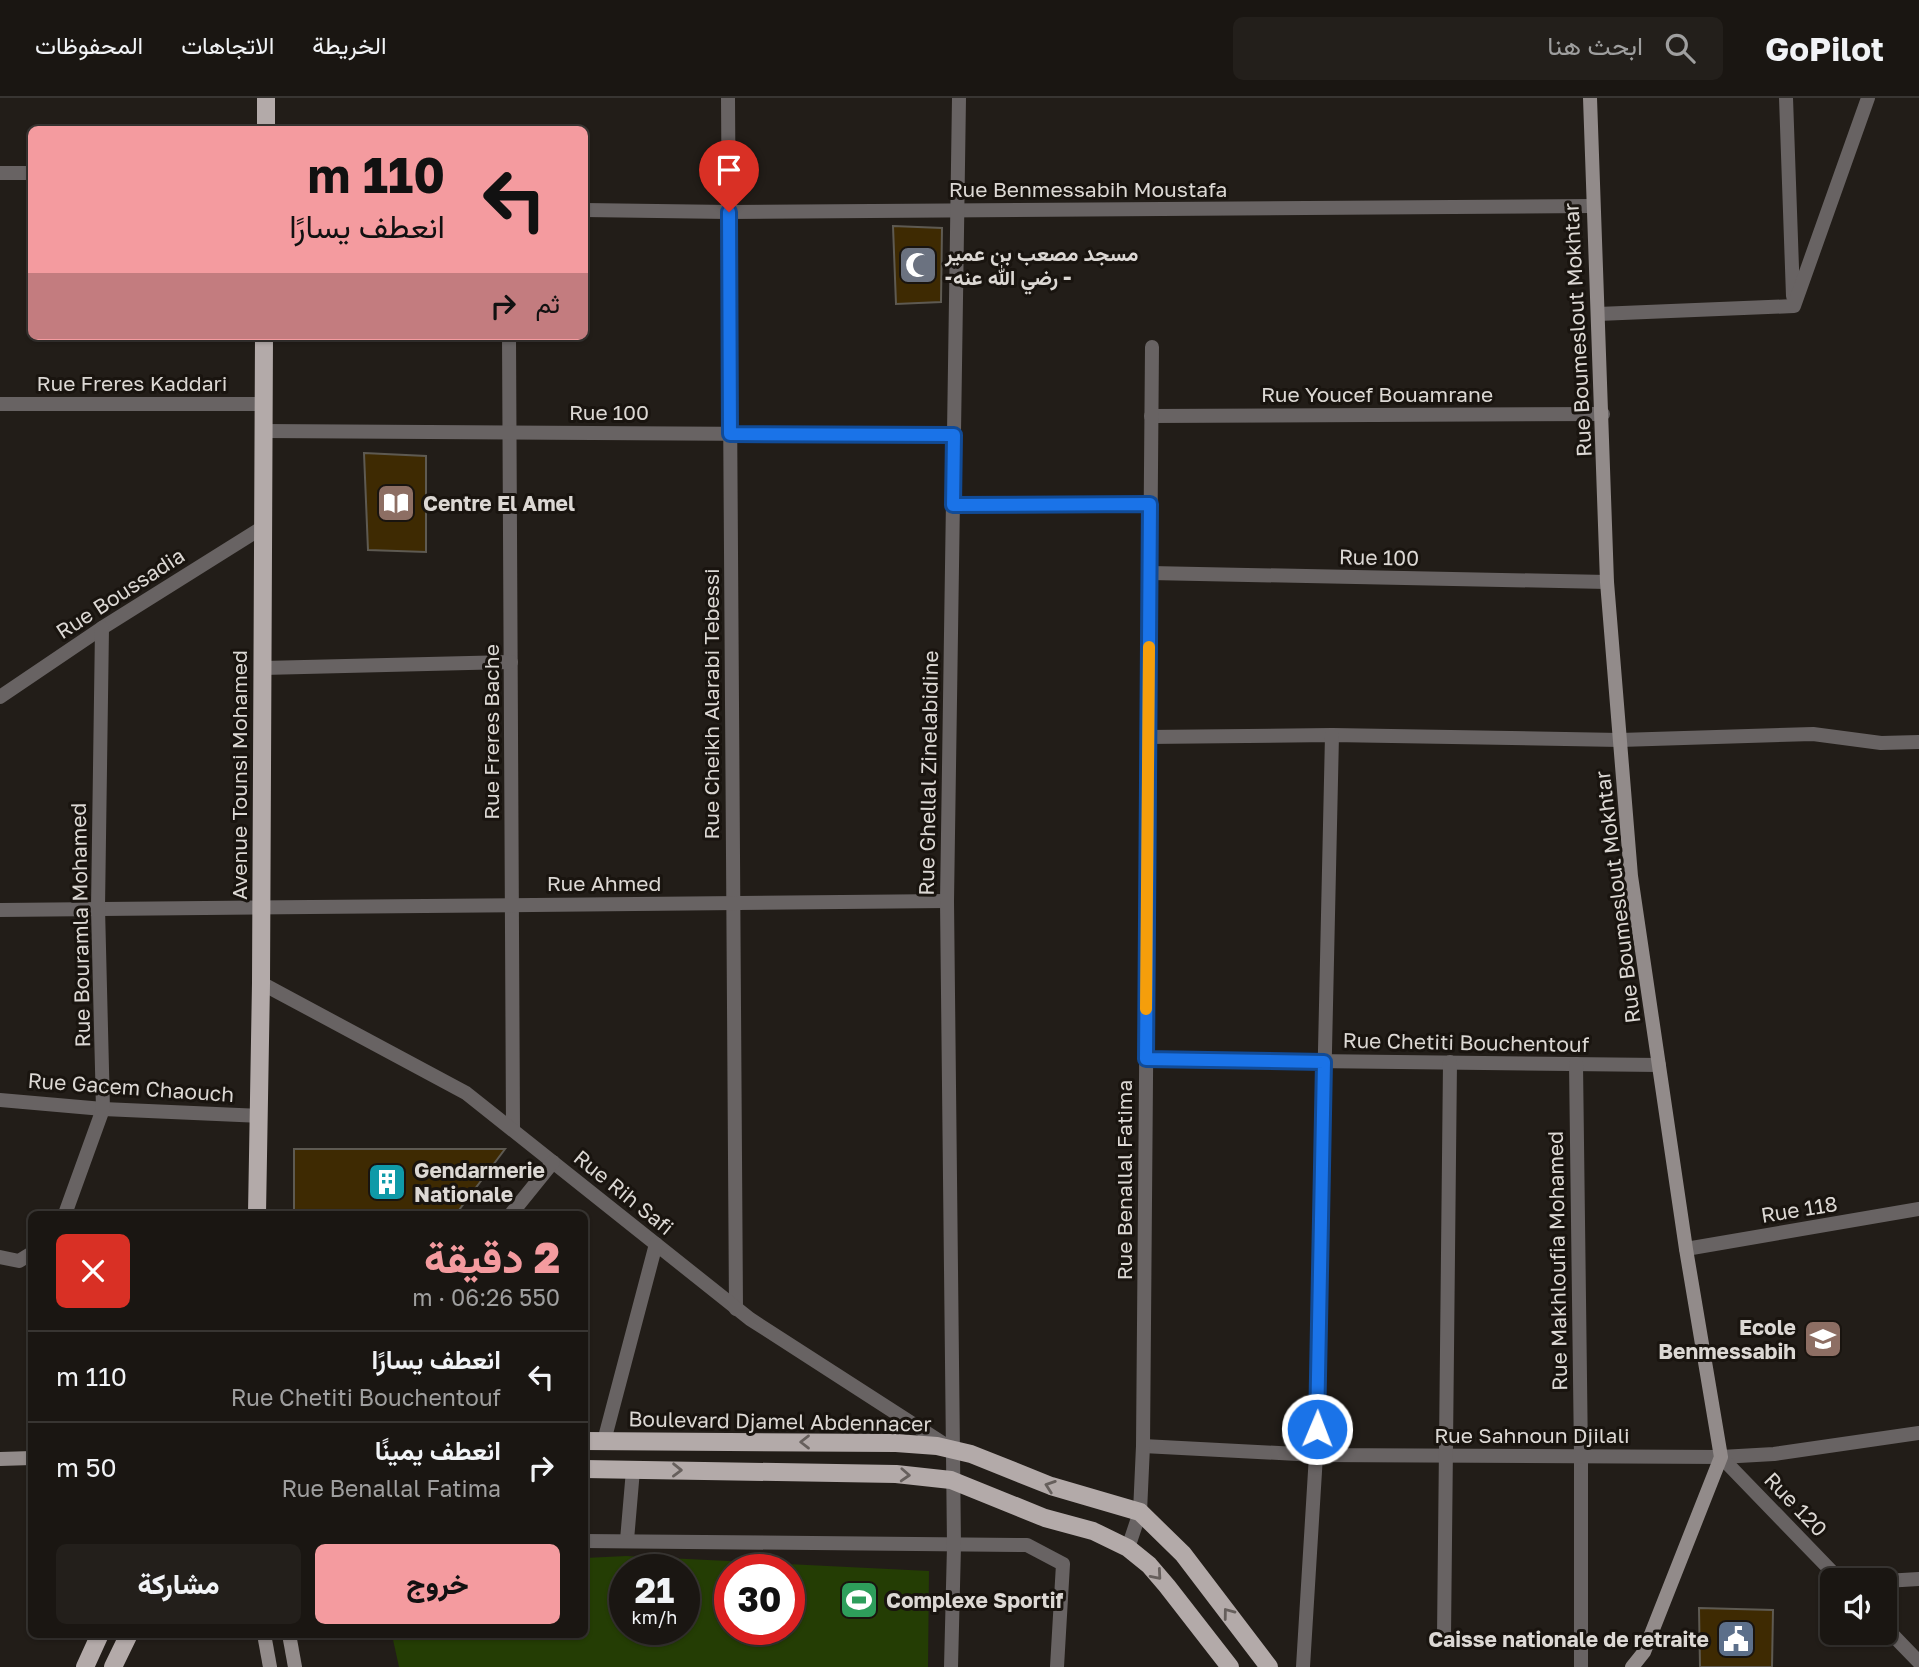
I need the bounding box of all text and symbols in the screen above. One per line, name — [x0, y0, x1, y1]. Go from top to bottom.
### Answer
search box — [1233, 17, 1723, 80]
icon: search — [1661, 29, 1699, 67]
text: GoPilot — [1765, 29, 1884, 68]
text: المحفوظات — [35, 30, 143, 59]
text: الاتجاهات — [181, 30, 274, 59]
text: الخريطة — [312, 30, 387, 59]
text: ابحث هنا — [1547, 30, 1643, 61]
pin — [699, 140, 759, 212]
text: 110 m — [308, 145, 445, 204]
icon: arrive — [710, 151, 748, 189]
icon: left — [469, 154, 560, 245]
street label: Rue Benmessabih Moustafa — [949, 176, 1227, 202]
street label: Rue Boumeslout Mokhtar — [1557, 202, 1597, 458]
text: انعطف يسارًا — [289, 207, 445, 245]
place label: مسجد مصعب بن عمير -رضي الله عنه - — [944, 240, 1138, 295]
mosque icon: مسجد مصعب بن عمير -رضي الله عنه - — [897, 244, 939, 286]
icon: right — [484, 287, 522, 325]
text: ثم — [536, 288, 560, 319]
street label: Rue Freres Kaddari — [37, 370, 227, 396]
street label: Rue Youcef Bouamrane — [1261, 381, 1493, 407]
street label: Rue 100 — [569, 399, 649, 425]
library icon: Centre El Amel — [375, 482, 417, 524]
place label: Centre El Amel — [423, 490, 575, 516]
street label: Rue Boussadia — [51, 542, 189, 644]
street label: Rue 100 — [1339, 543, 1419, 571]
street label: Rue Cheikh Alarabi Tebessi — [698, 568, 724, 840]
street label: Rue Freres Bache — [478, 644, 504, 820]
street label: Avenue Tounsi Mohamed — [226, 650, 252, 900]
street label: Rue Ghellal Zinelabidine — [913, 650, 943, 896]
street label: Rue Boumeslout Mokhtar — [1589, 769, 1645, 1025]
street label: Rue Bouramla Mohamed — [65, 802, 95, 1048]
street label: Rue Ahmed — [547, 870, 661, 896]
street label: Rue Chetiti Bouchentouf — [1342, 1027, 1590, 1057]
street label: Rue Gacem Chaouch — [27, 1067, 235, 1107]
street label: Rue Benallal Fatima — [1111, 1080, 1137, 1280]
street label: Rue Makhloufia Mohamed — [1542, 1131, 1572, 1391]
street label: Rue Rih Safi — [569, 1144, 679, 1240]
place label: Gendarmerie Nationale — [414, 1157, 545, 1207]
building icon: Gendarmerie Nationale — [366, 1161, 408, 1203]
street label: Rue 118 — [1759, 1190, 1839, 1228]
text: 2 دقيقة — [424, 1232, 560, 1282]
button: close — [56, 1234, 130, 1308]
text: 550 m · 06:26 — [412, 1283, 560, 1311]
place label: Ecole Benmessabih — [1658, 1314, 1796, 1364]
school or university icon: Ecole Benmessabih — [1802, 1318, 1844, 1360]
text: انعطف يسارًا — [371, 1344, 501, 1375]
icon: left — [522, 1358, 560, 1396]
text: 110 m — [56, 1361, 127, 1392]
text: Rue Chetiti Bouchentouf — [231, 1383, 501, 1411]
position arrow — [1280, 1392, 1354, 1466]
street label: Boulevard Djamel Abdennacer — [628, 1405, 932, 1437]
street label: Rue Sahnoun Djilali — [1434, 1422, 1630, 1448]
one-way arrow — [800, 1434, 810, 1450]
text: انعطف يمينًا — [375, 1435, 501, 1466]
icon: right — [522, 1449, 560, 1487]
text: 50 m — [56, 1452, 117, 1483]
one-way arrow — [672, 1463, 683, 1478]
street label: Rue 120 — [1759, 1466, 1833, 1542]
one-way arrow — [899, 1467, 910, 1482]
text: Rue Benallal Fatima — [281, 1474, 501, 1502]
one-way arrow — [1044, 1480, 1057, 1494]
button: مشاركة — [56, 1544, 301, 1624]
button: خروج — [315, 1544, 560, 1624]
speed limit sign: 30 — [714, 1554, 805, 1645]
one-way arrow — [1149, 1566, 1161, 1579]
map controls — [1820, 1568, 1897, 1645]
button: sound — [1820, 1568, 1897, 1645]
text: 21 — [635, 1569, 674, 1611]
sports icon: Complexe Sportif — [838, 1579, 880, 1621]
place label: Complexe Sportif — [886, 1587, 1063, 1613]
text: km/h — [632, 1606, 677, 1628]
one-way arrow — [1223, 1608, 1236, 1620]
public building icon: Caisse nationale de retraite — [1715, 1618, 1757, 1660]
place label: Caisse nationale de retraite — [1428, 1626, 1709, 1652]

